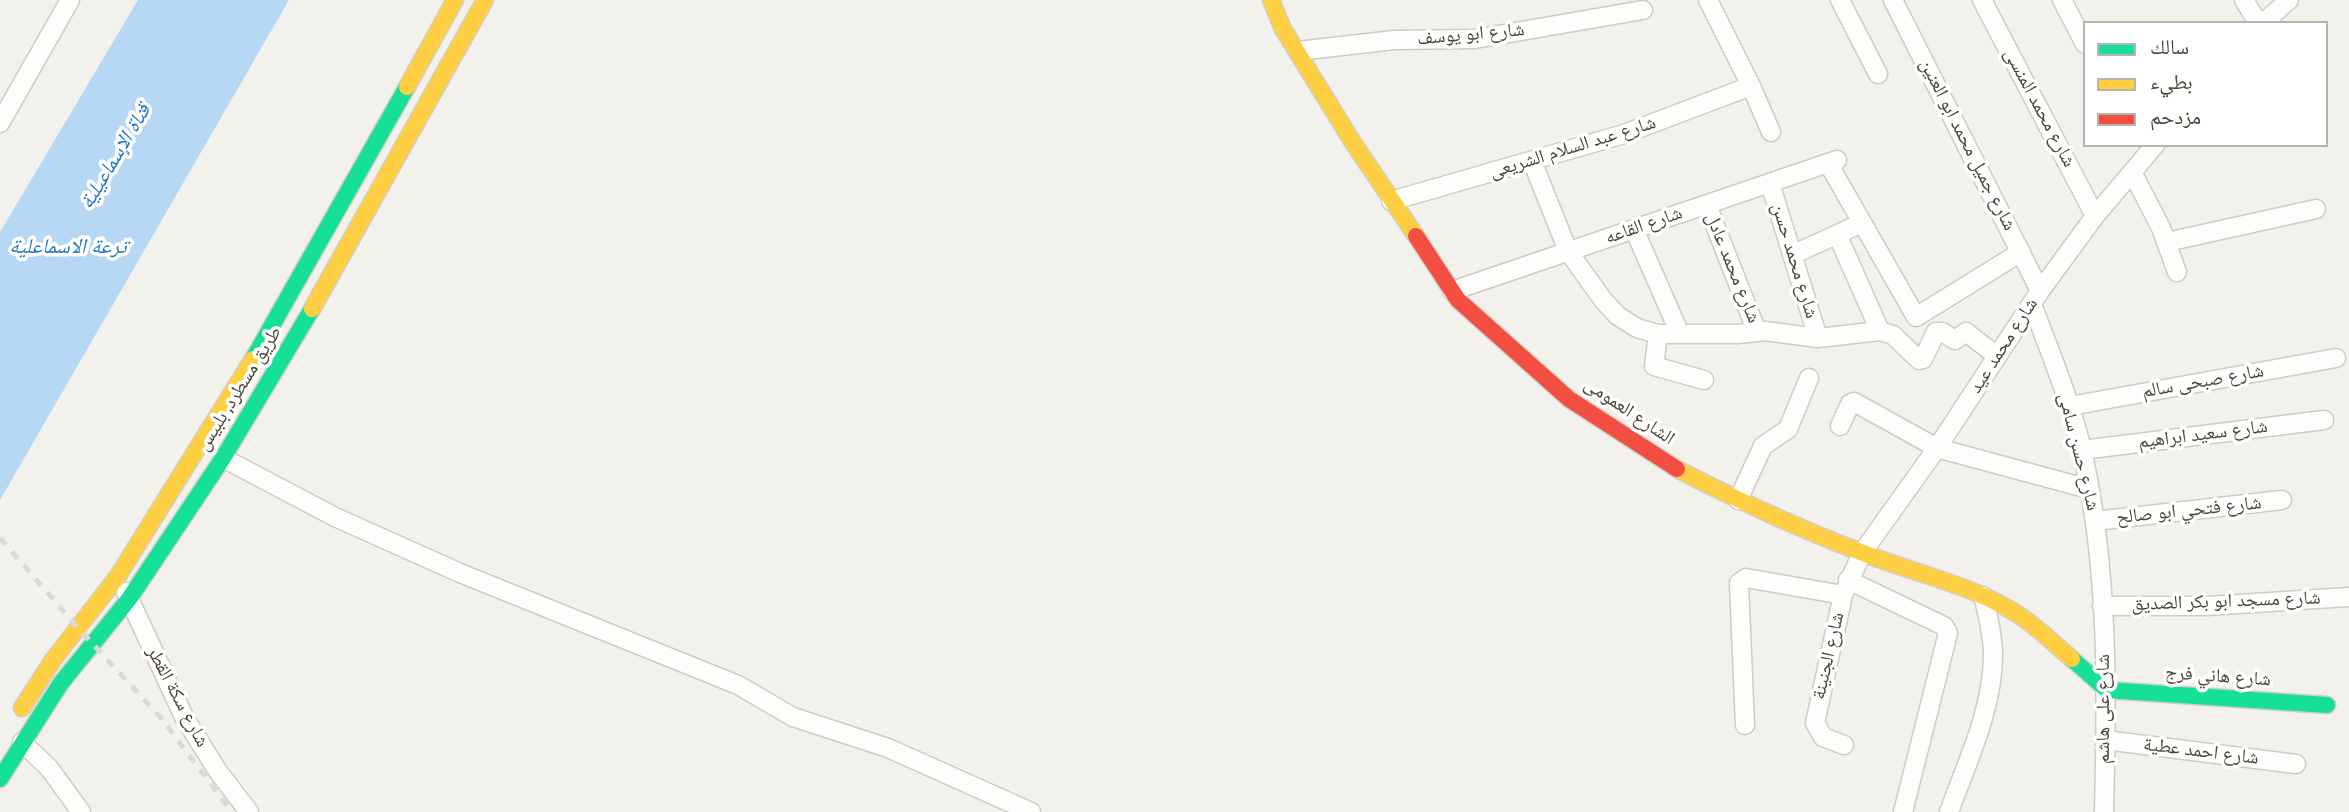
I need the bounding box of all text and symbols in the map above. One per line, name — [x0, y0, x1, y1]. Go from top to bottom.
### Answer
street label: شارع ابو يوسف — [1416, 19, 1526, 51]
legend — [2083, 21, 2328, 147]
text: سالك — [2150, 35, 2189, 59]
street label: شارع محمد المنسى — [1998, 45, 2080, 171]
street label: شارع جميل محمد ابو العنين — [1914, 55, 2020, 235]
text: بطيء — [2150, 70, 2193, 94]
water label: قناة الإسماعيلية — [75, 100, 157, 214]
text: مزدحم — [2150, 105, 2201, 129]
street label: شارع عبد السلام الشريعى — [1487, 112, 1659, 184]
street label: شارع محمد حسن — [1766, 201, 1822, 321]
street label: شارع القاعه — [1603, 202, 1685, 250]
street label: شارع محمد عادل — [1699, 209, 1765, 327]
water label: ترعة الاسماعلية — [9, 235, 127, 261]
street label: شارع محمد عيد — [1965, 294, 2043, 398]
street label: طريق مسطرد, بلبيس — [193, 323, 287, 455]
street label: شارع صبحى سالم — [2140, 360, 2266, 404]
street label: الشارع العمومى — [1579, 373, 1679, 451]
street label: شارع حسن سامى — [2052, 391, 2104, 513]
street label: شارع سعيد ابراهيم — [2137, 416, 2269, 454]
street label: شارع فتحي ابو صالح — [2115, 492, 2263, 530]
street label: شارع مسجد ابو بكر الصديق — [2131, 587, 2321, 617]
street label: شارع الجنينة — [1808, 610, 1850, 702]
street label: شارع سكة القطر — [141, 643, 213, 751]
street label: شارع على هاشم — [2093, 654, 2115, 764]
street label: شارع هاني فرج — [2164, 662, 2272, 692]
street label: شارع احمد عطية — [2142, 734, 2260, 770]

